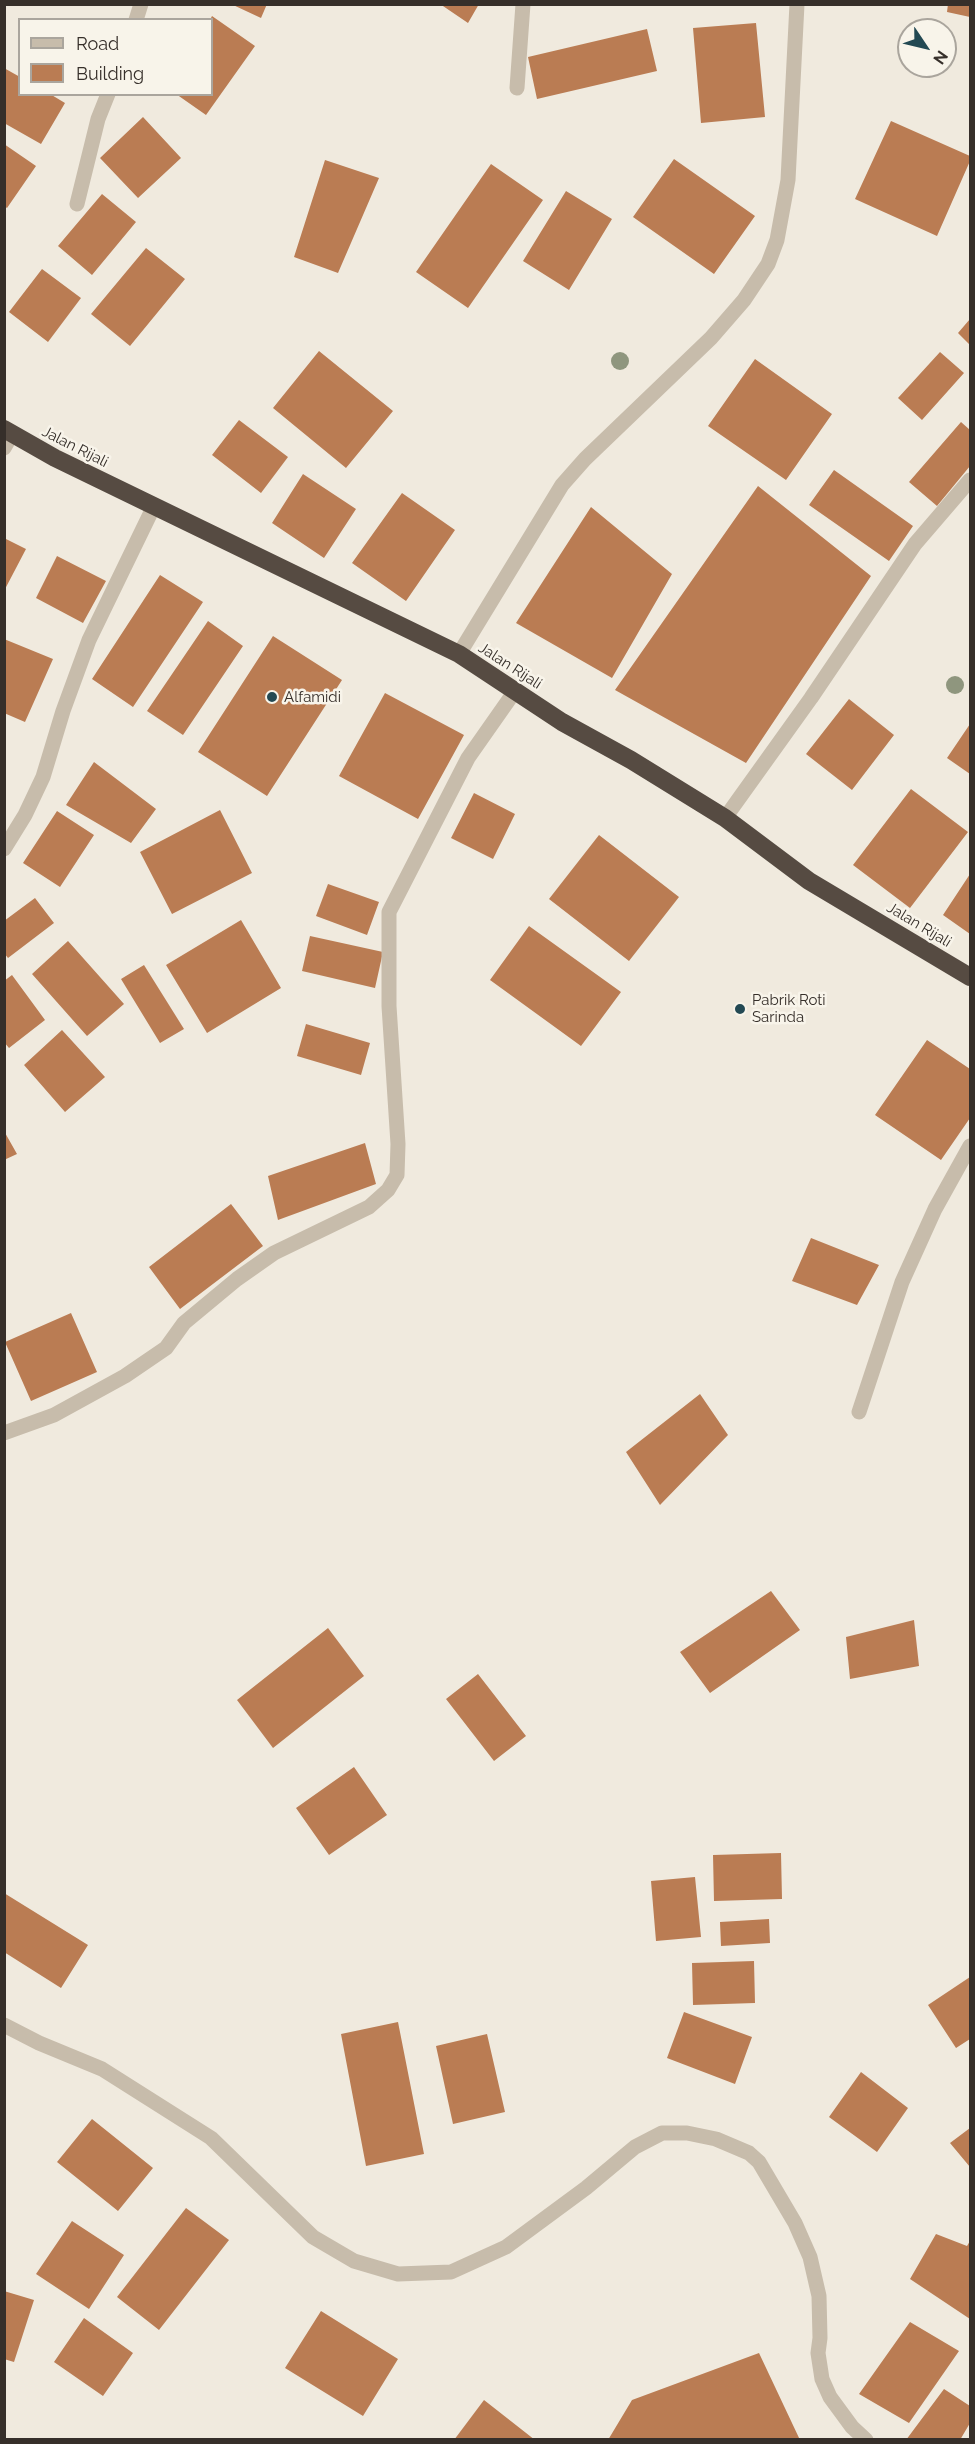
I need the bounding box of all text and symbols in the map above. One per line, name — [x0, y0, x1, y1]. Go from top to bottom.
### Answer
legend — [18, 18, 213, 96]
north arrow — [897, 18, 957, 78]
text: Road — [76, 33, 119, 54]
text: N — [929, 47, 952, 68]
text: Building — [76, 63, 144, 84]
street label: Jalan Rijali — [39, 423, 111, 471]
street label: Jalan Rijali — [475, 639, 545, 693]
place label: Alfamidi — [284, 688, 341, 706]
marker: Alfamidi — [265, 690, 279, 704]
street label: Jalan Rijali — [884, 899, 954, 951]
place label: Pabrik Roti Sarinda — [752, 991, 826, 1026]
marker: Pabrik Roti Sarinda — [733, 1002, 747, 1016]

